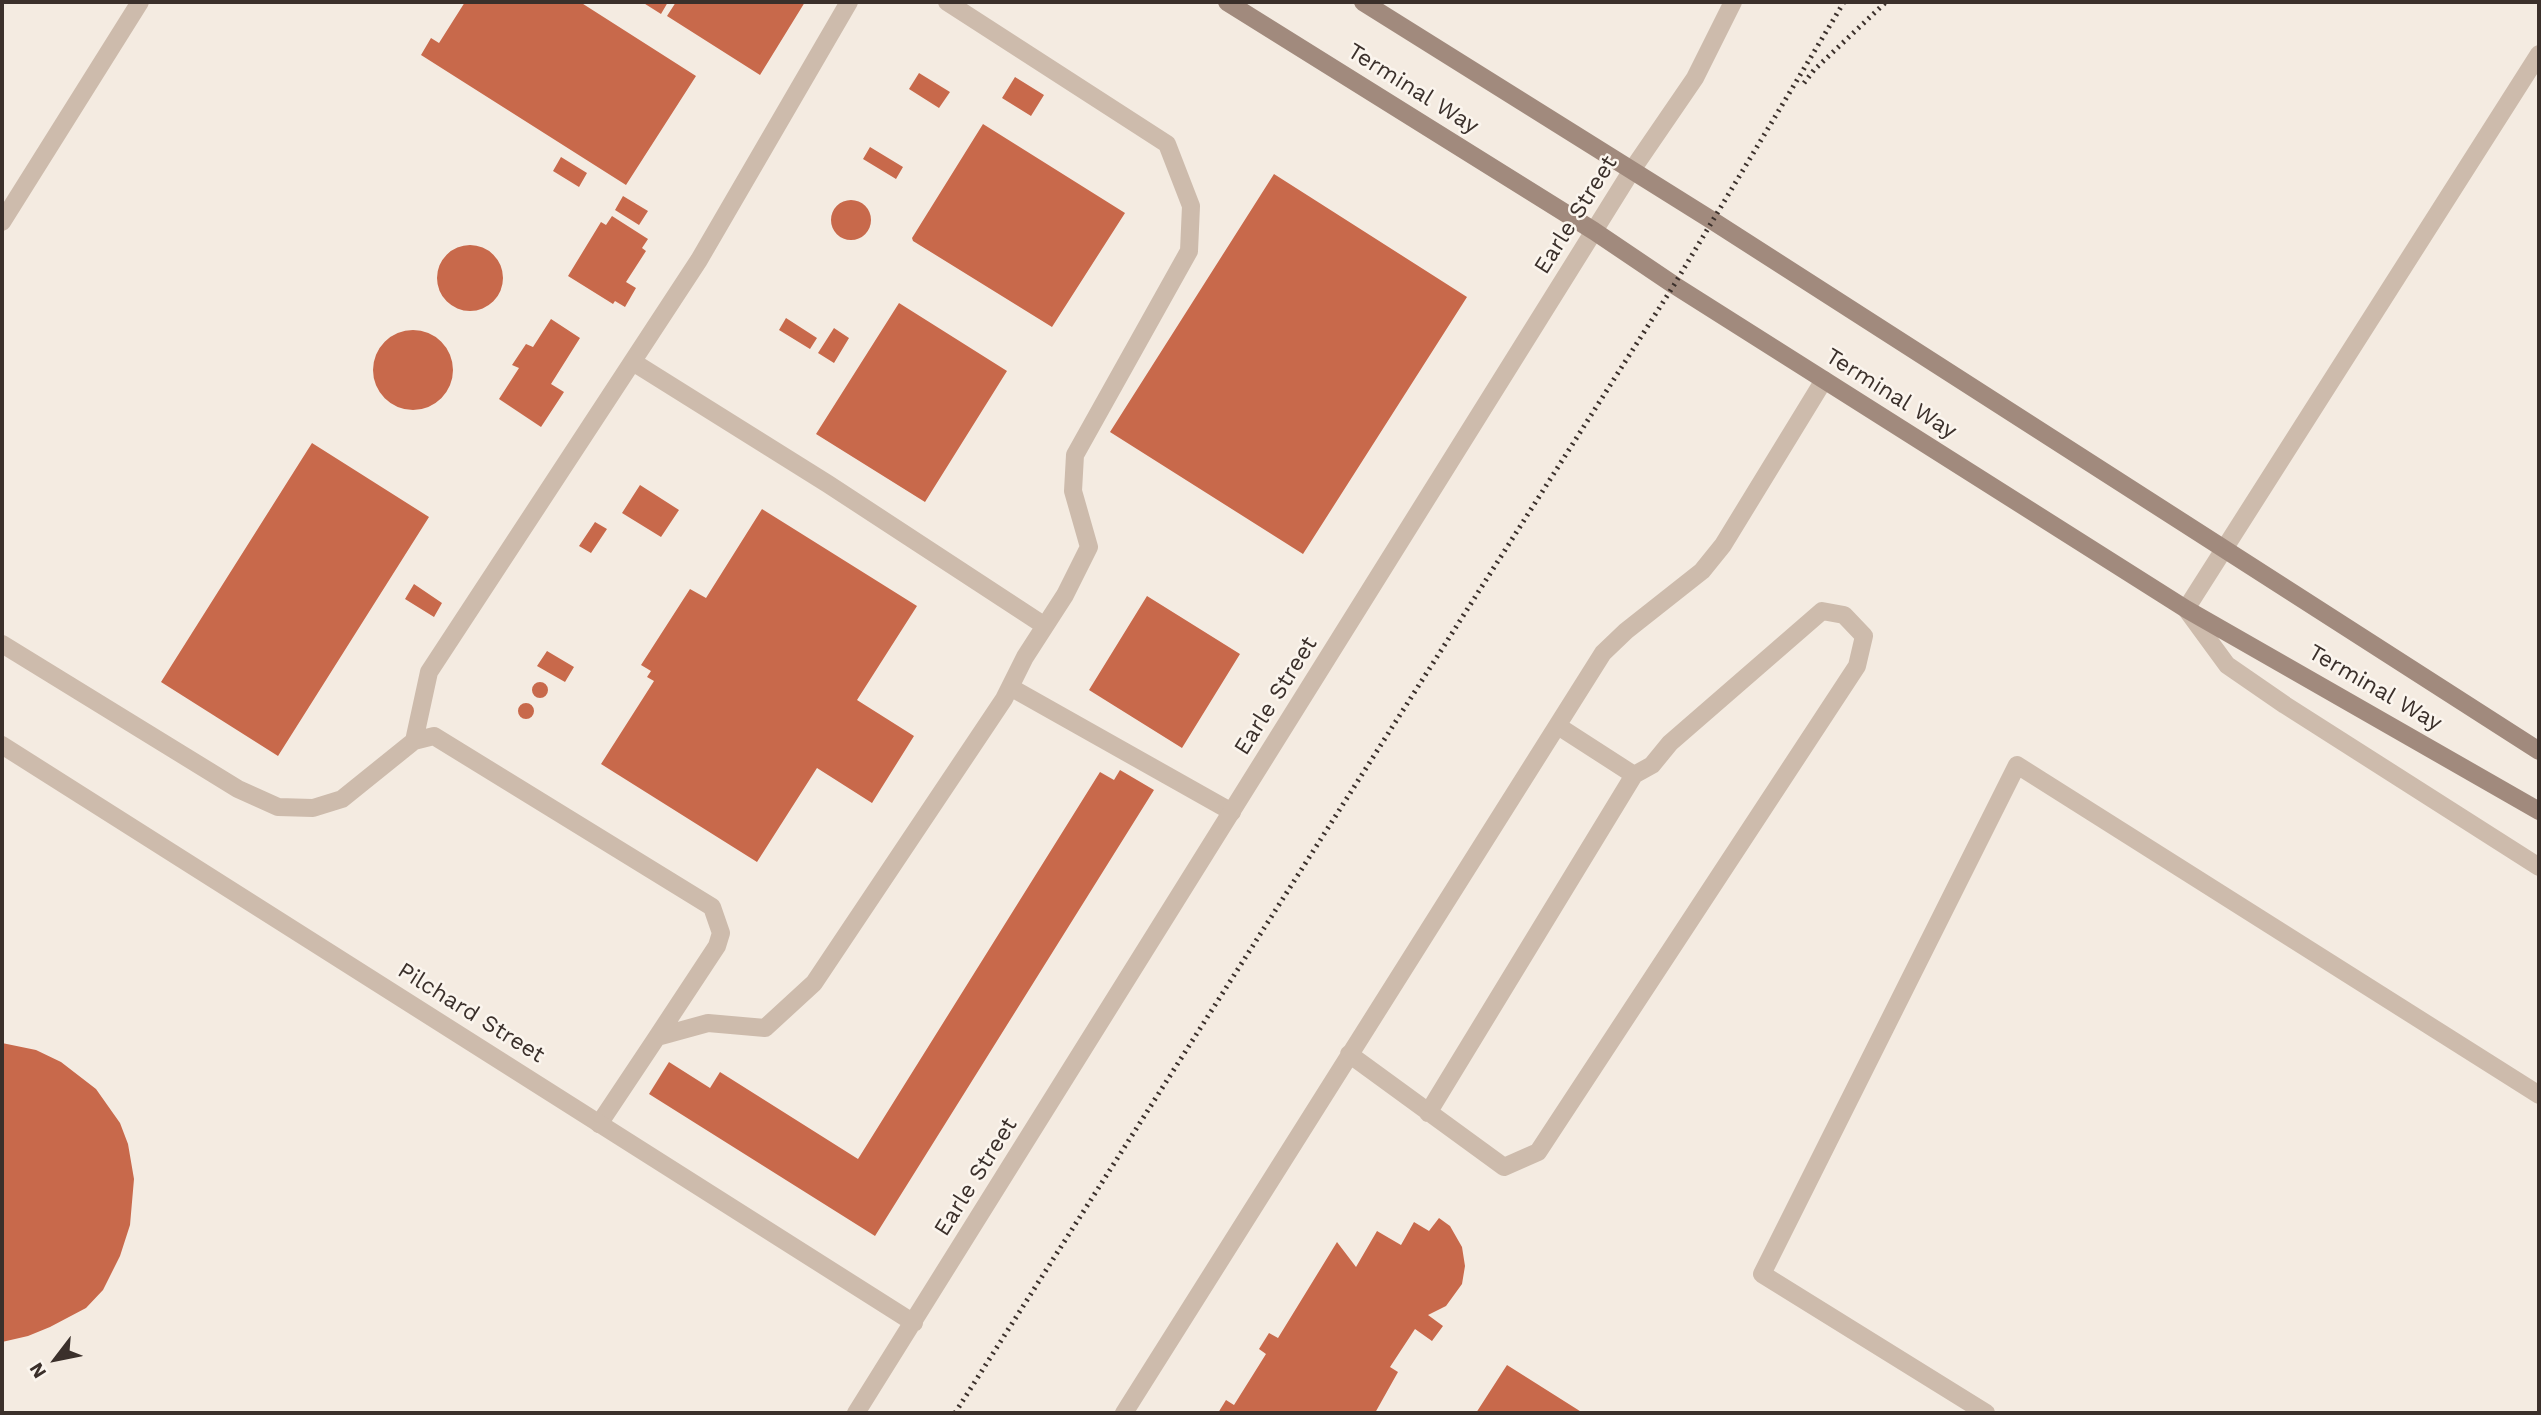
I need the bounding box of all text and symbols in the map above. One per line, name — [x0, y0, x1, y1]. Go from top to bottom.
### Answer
street label: Terminal Way — [1342, 38, 1484, 140]
street label: Earle Street — [1529, 151, 1623, 279]
street label: Terminal Way — [1820, 343, 1962, 445]
street label: Earle Street — [1229, 632, 1323, 760]
street label: Terminal Way — [2303, 639, 2447, 737]
street label: Pilchard Street — [393, 957, 549, 1069]
street label: Earle Street — [929, 1113, 1023, 1241]
north arrow — [21, 1324, 91, 1394]
text: N — [24, 1358, 51, 1382]

